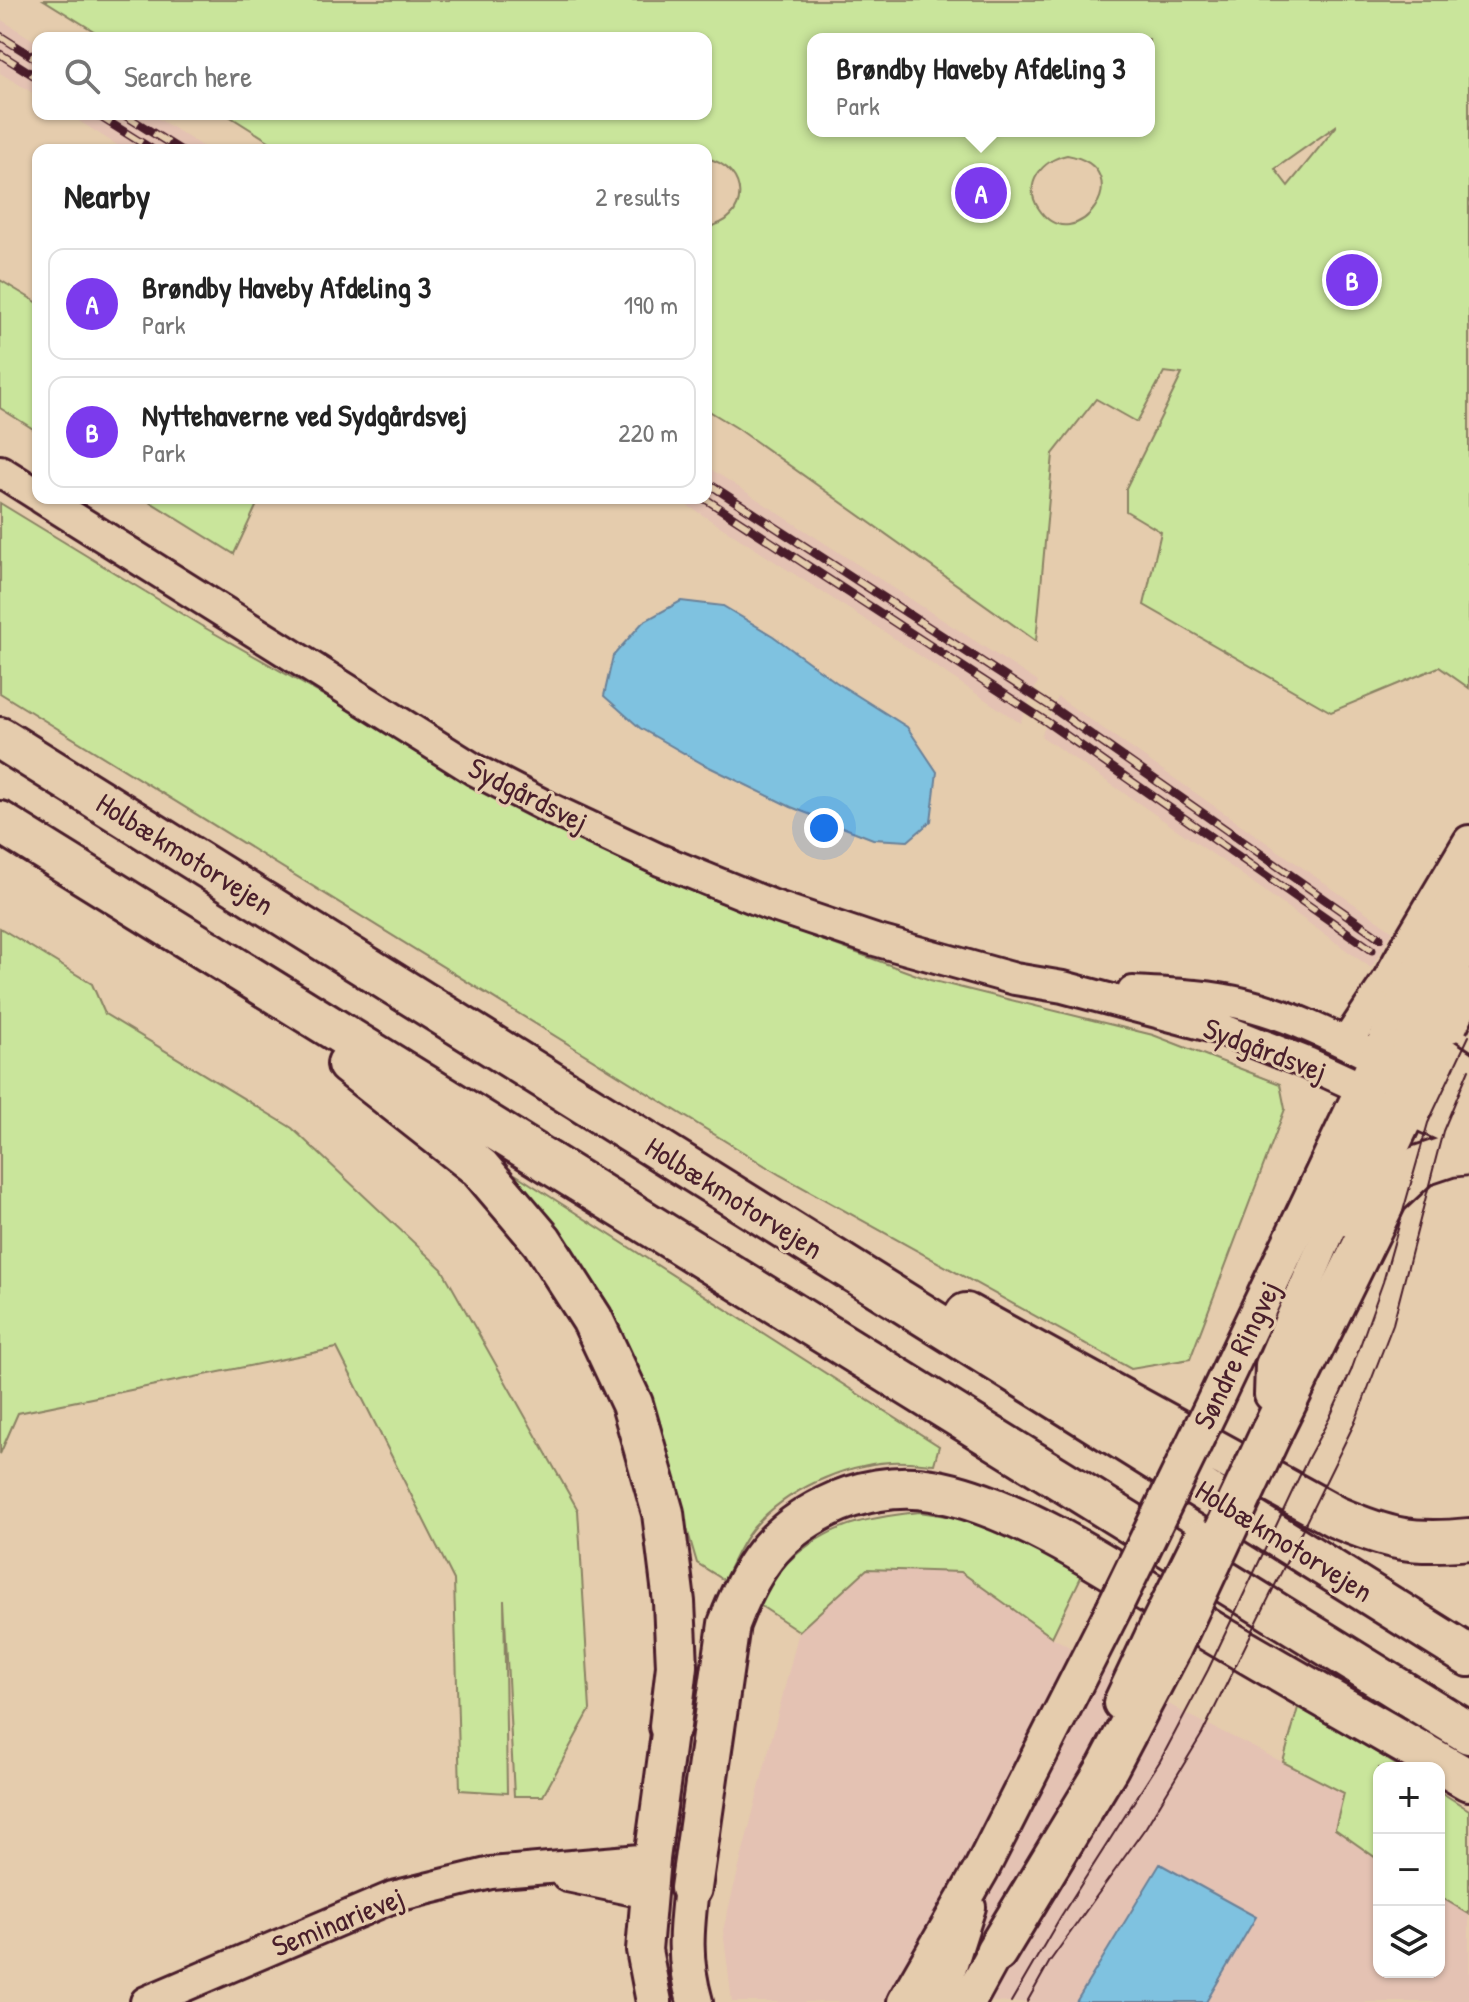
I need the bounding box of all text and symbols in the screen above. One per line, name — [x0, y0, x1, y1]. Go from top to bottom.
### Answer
search box — [32, 32, 712, 120]
popup — [807, 33, 1155, 137]
text: Brøndby Haveby Afdeling 3 — [836, 48, 1126, 88]
icon: search — [60, 54, 104, 98]
text: Search here — [124, 56, 252, 96]
text: Park — [836, 88, 880, 123]
pin: A — [955, 163, 1007, 223]
text: Nearby — [64, 173, 150, 219]
text: 2 results — [595, 179, 680, 214]
pin: B — [1326, 250, 1378, 310]
text: Brøndby Haveby Afdeling 3 — [142, 267, 431, 307]
text: A — [86, 287, 98, 322]
text: 190 m — [624, 287, 678, 322]
text: Park — [142, 307, 186, 342]
text: Nyttehaverne ved Sydgårdsvej — [142, 395, 467, 435]
text: B — [85, 415, 99, 450]
text: 220 m — [618, 415, 678, 450]
text: Park — [142, 435, 186, 470]
street label: Sydgårdsvej — [462, 747, 595, 841]
street label: Holbækmotorvejen — [89, 783, 282, 924]
your location — [804, 808, 844, 848]
street label: Sydgårdsvej — [1198, 1007, 1333, 1091]
street label: Holbækmotorvejen — [638, 1127, 831, 1268]
street label: Søndre Ringvej — [1183, 1274, 1289, 1435]
street label: Holbækmotorvejen — [1188, 1470, 1381, 1611]
map controls — [1373, 1762, 1445, 1978]
button: + — [1373, 1762, 1445, 1834]
button: − — [1373, 1834, 1445, 1906]
street label: Seminarievej — [266, 1876, 410, 1966]
button: layers — [1373, 1906, 1445, 1978]

